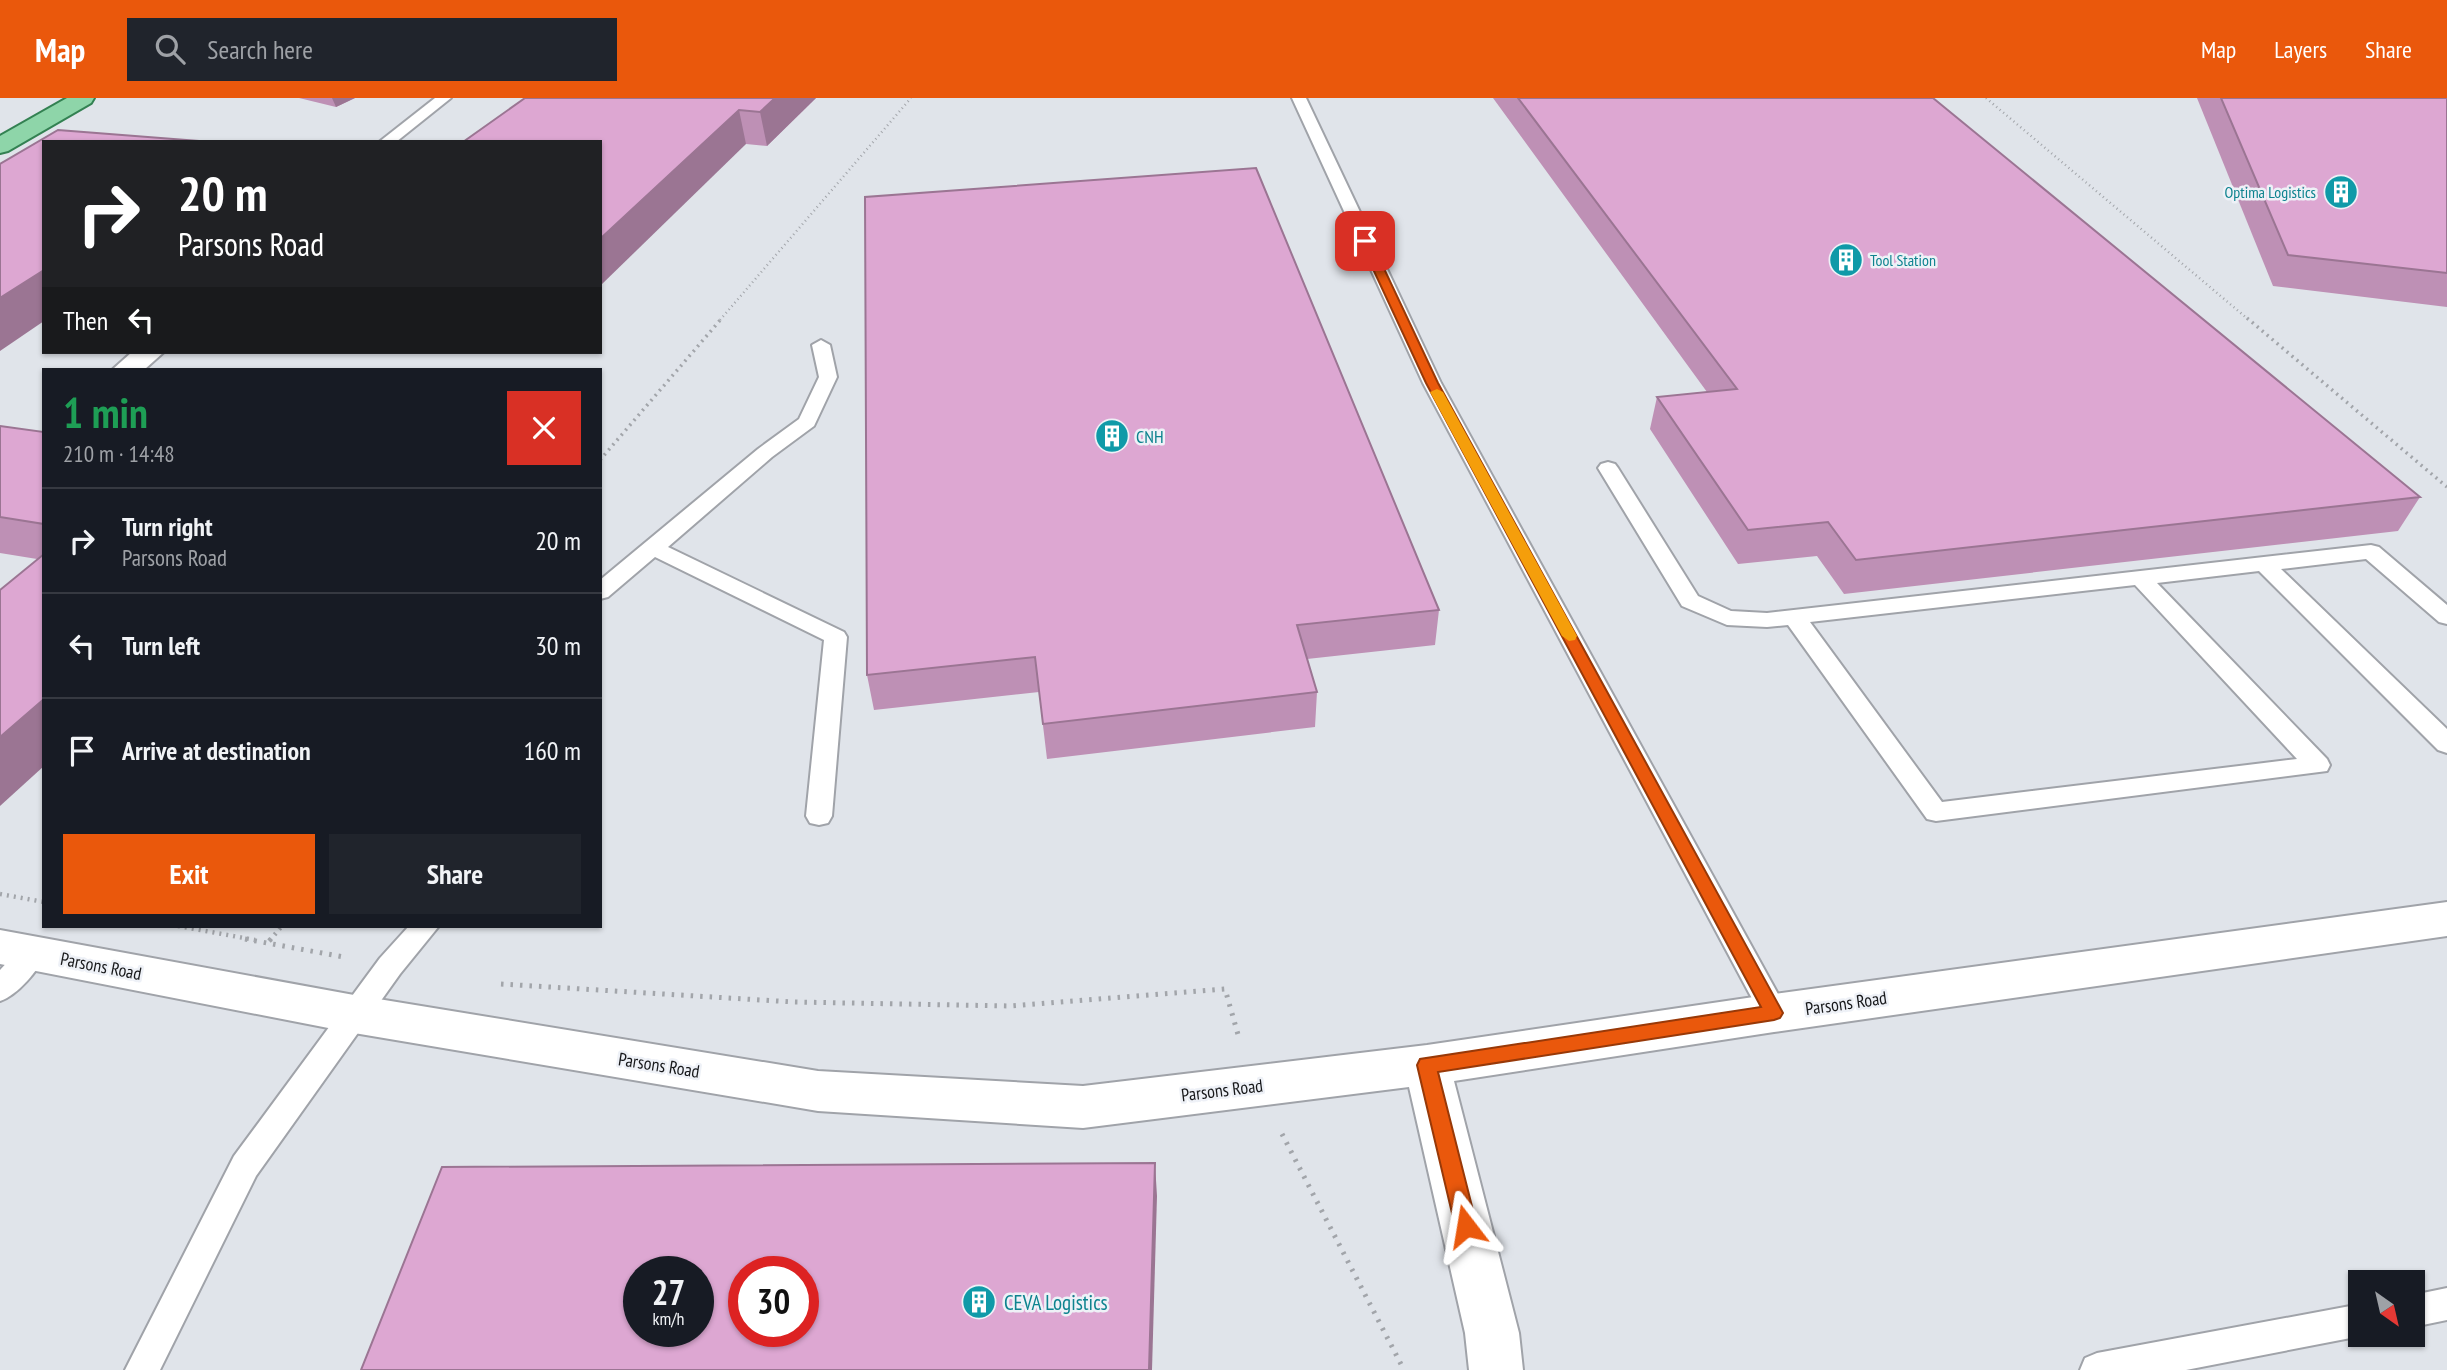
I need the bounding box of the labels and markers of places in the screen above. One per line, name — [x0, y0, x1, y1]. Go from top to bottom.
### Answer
building icon: Optima Logistics — [2322, 173, 2360, 211]
place label: Optima Logistics — [2225, 182, 2316, 202]
pin — [1335, 211, 1395, 271]
building icon: Tool Station — [1827, 241, 1865, 279]
place label: Tool Station — [1870, 250, 1936, 270]
building icon: CNH — [1093, 417, 1131, 455]
place label: CNH — [1136, 425, 1164, 448]
building icon: CEVA Logistics — [960, 1283, 998, 1321]
place label: CEVA Logistics — [1004, 1289, 1108, 1316]

